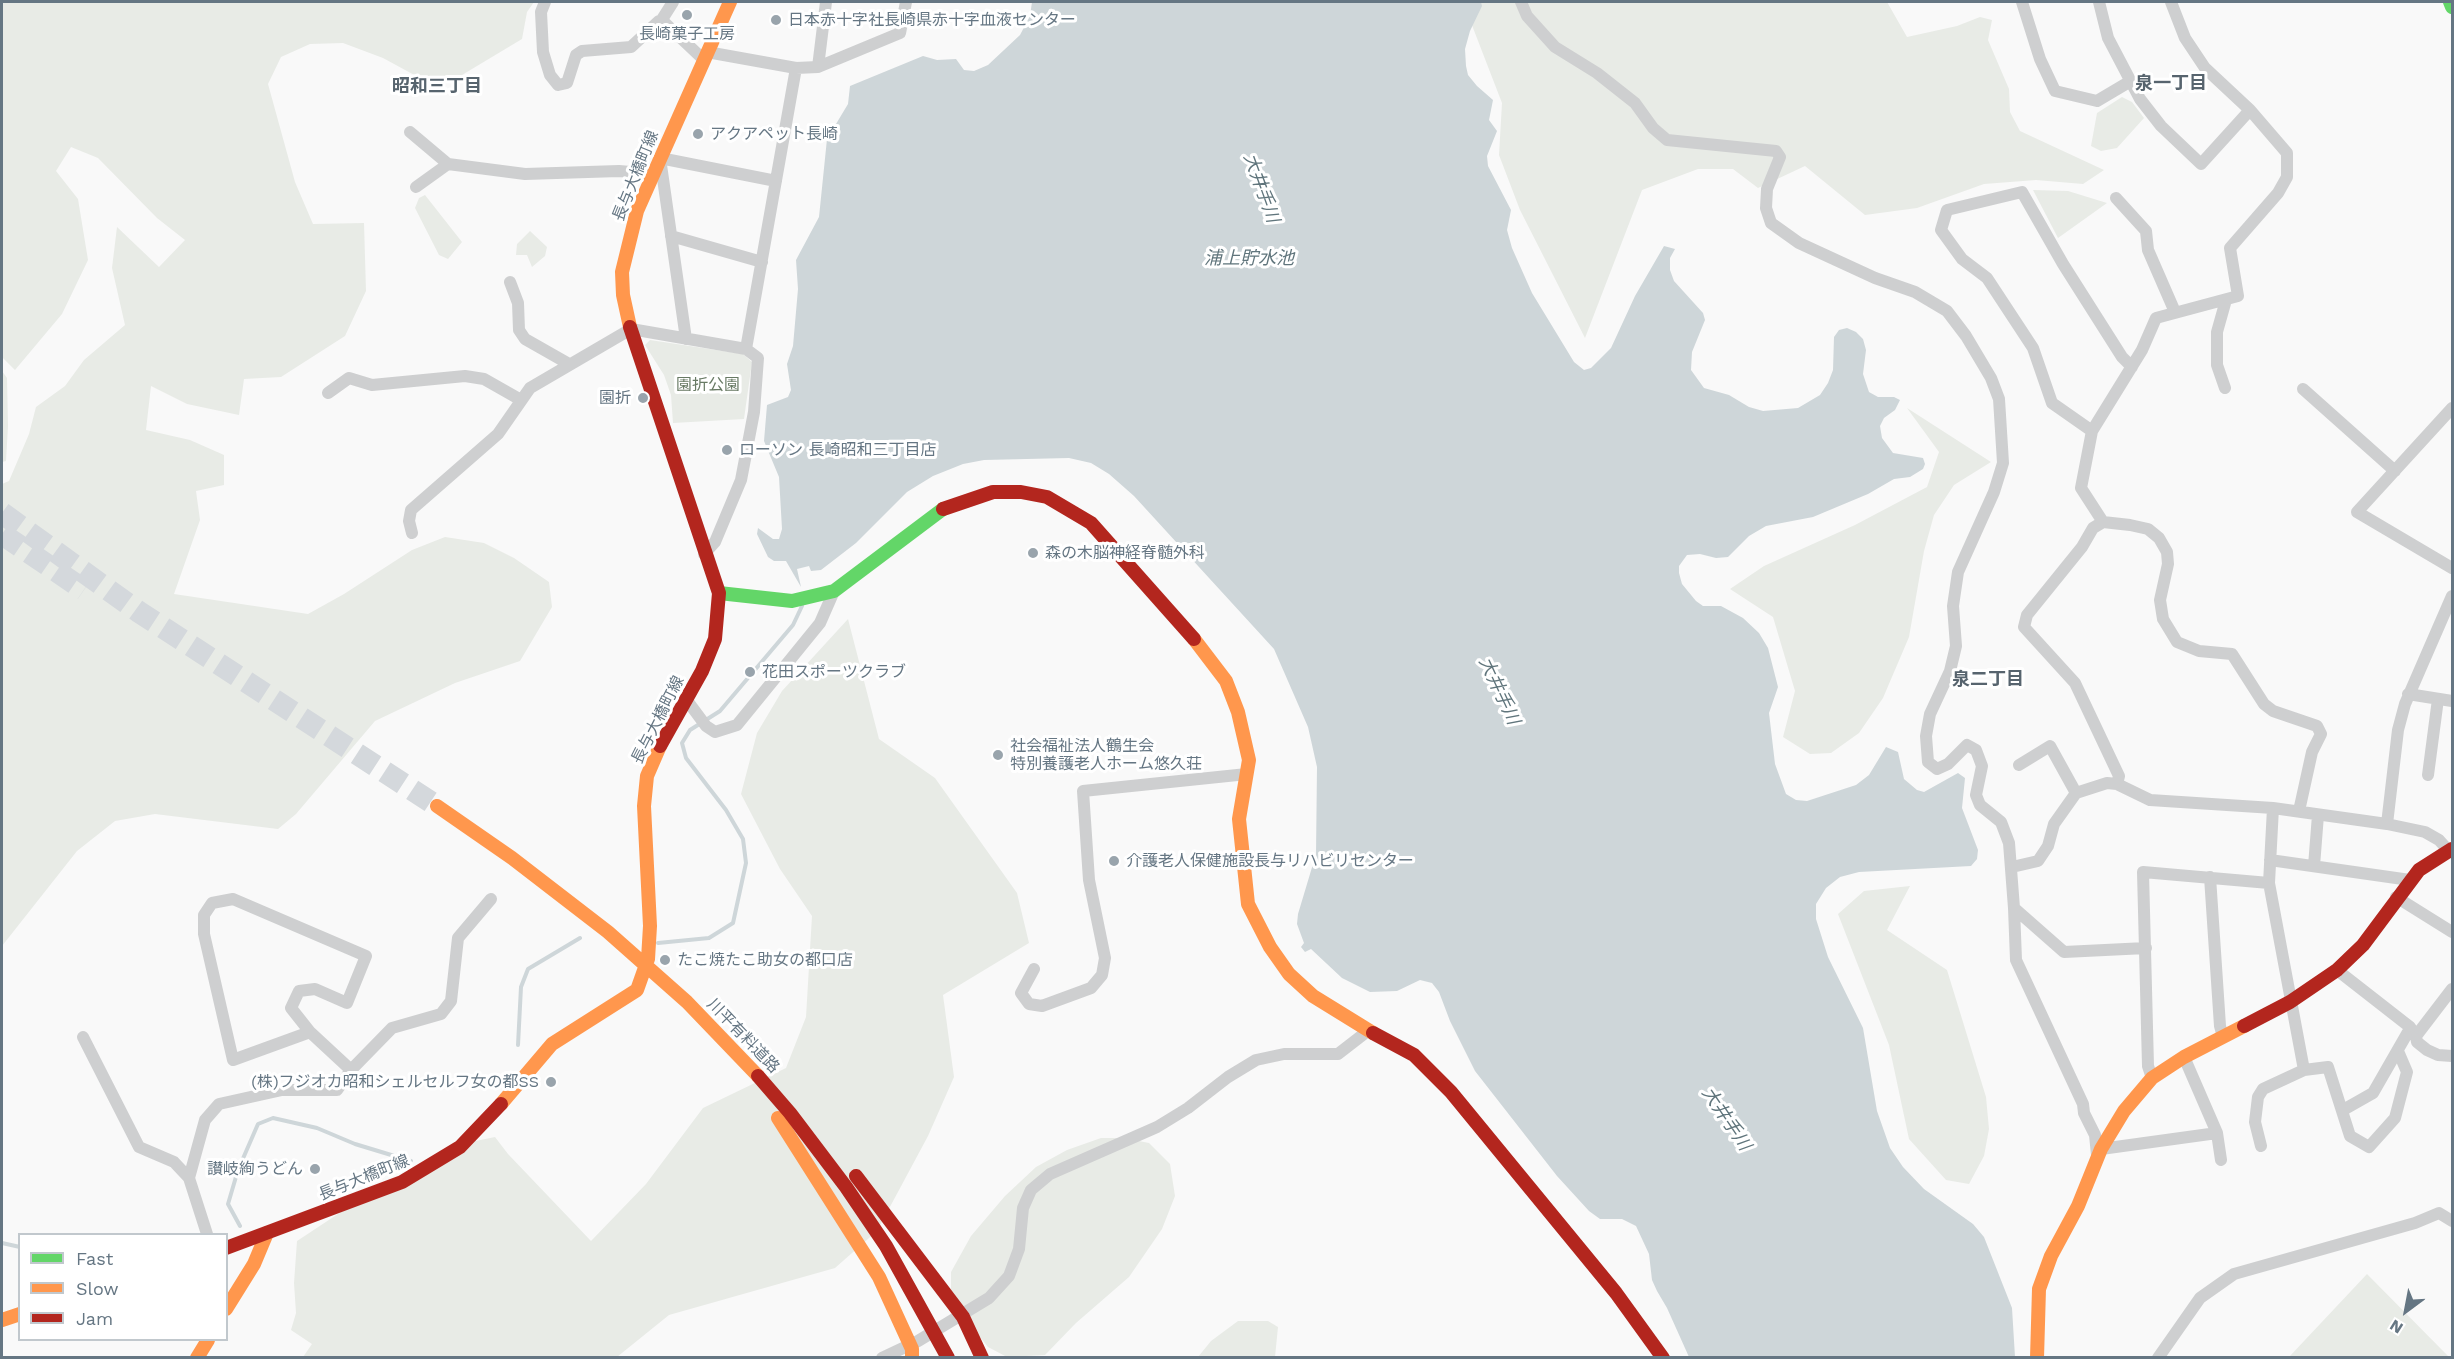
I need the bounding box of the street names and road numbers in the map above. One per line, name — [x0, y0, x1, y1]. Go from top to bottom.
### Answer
street label: 長与大橋町線 — [609, 128, 663, 224]
street label: 長与大橋町線 — [628, 673, 688, 767]
street label: 川平有料道路 — [703, 995, 783, 1077]
street label: 長与大橋町線 — [316, 1151, 412, 1205]

